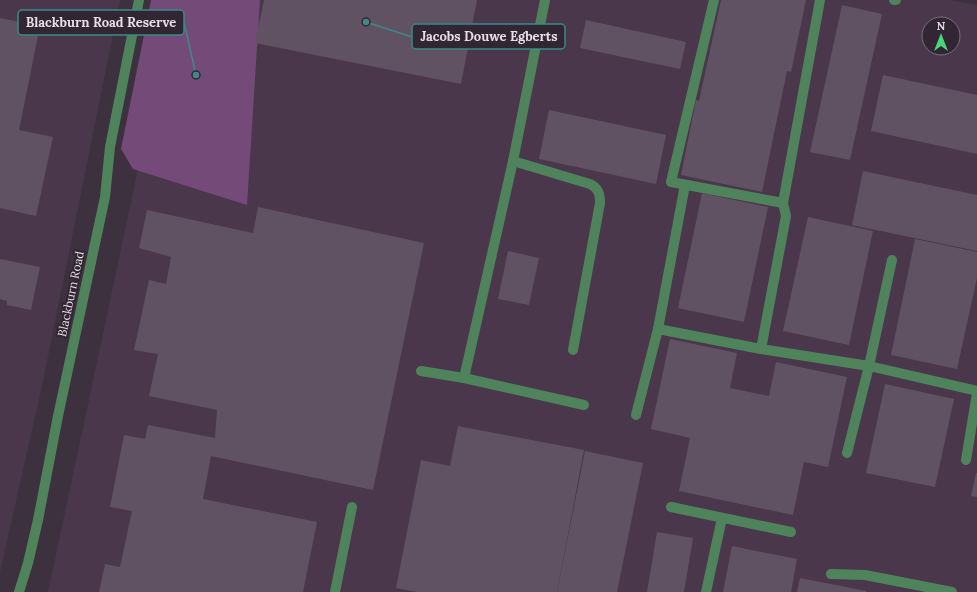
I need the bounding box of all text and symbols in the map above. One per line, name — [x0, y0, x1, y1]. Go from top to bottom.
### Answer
callout: Blackburn Road Reserve — [18, 10, 184, 35]
text: Blackburn Road Reserve — [26, 14, 176, 31]
north arrow — [921, 16, 961, 56]
text: N — [937, 19, 946, 33]
callout: Jacobs Douwe Egberts — [412, 24, 565, 49]
text: Jacobs Douwe Egberts — [420, 28, 558, 45]
street label: Blackburn Road — [54, 250, 87, 338]

